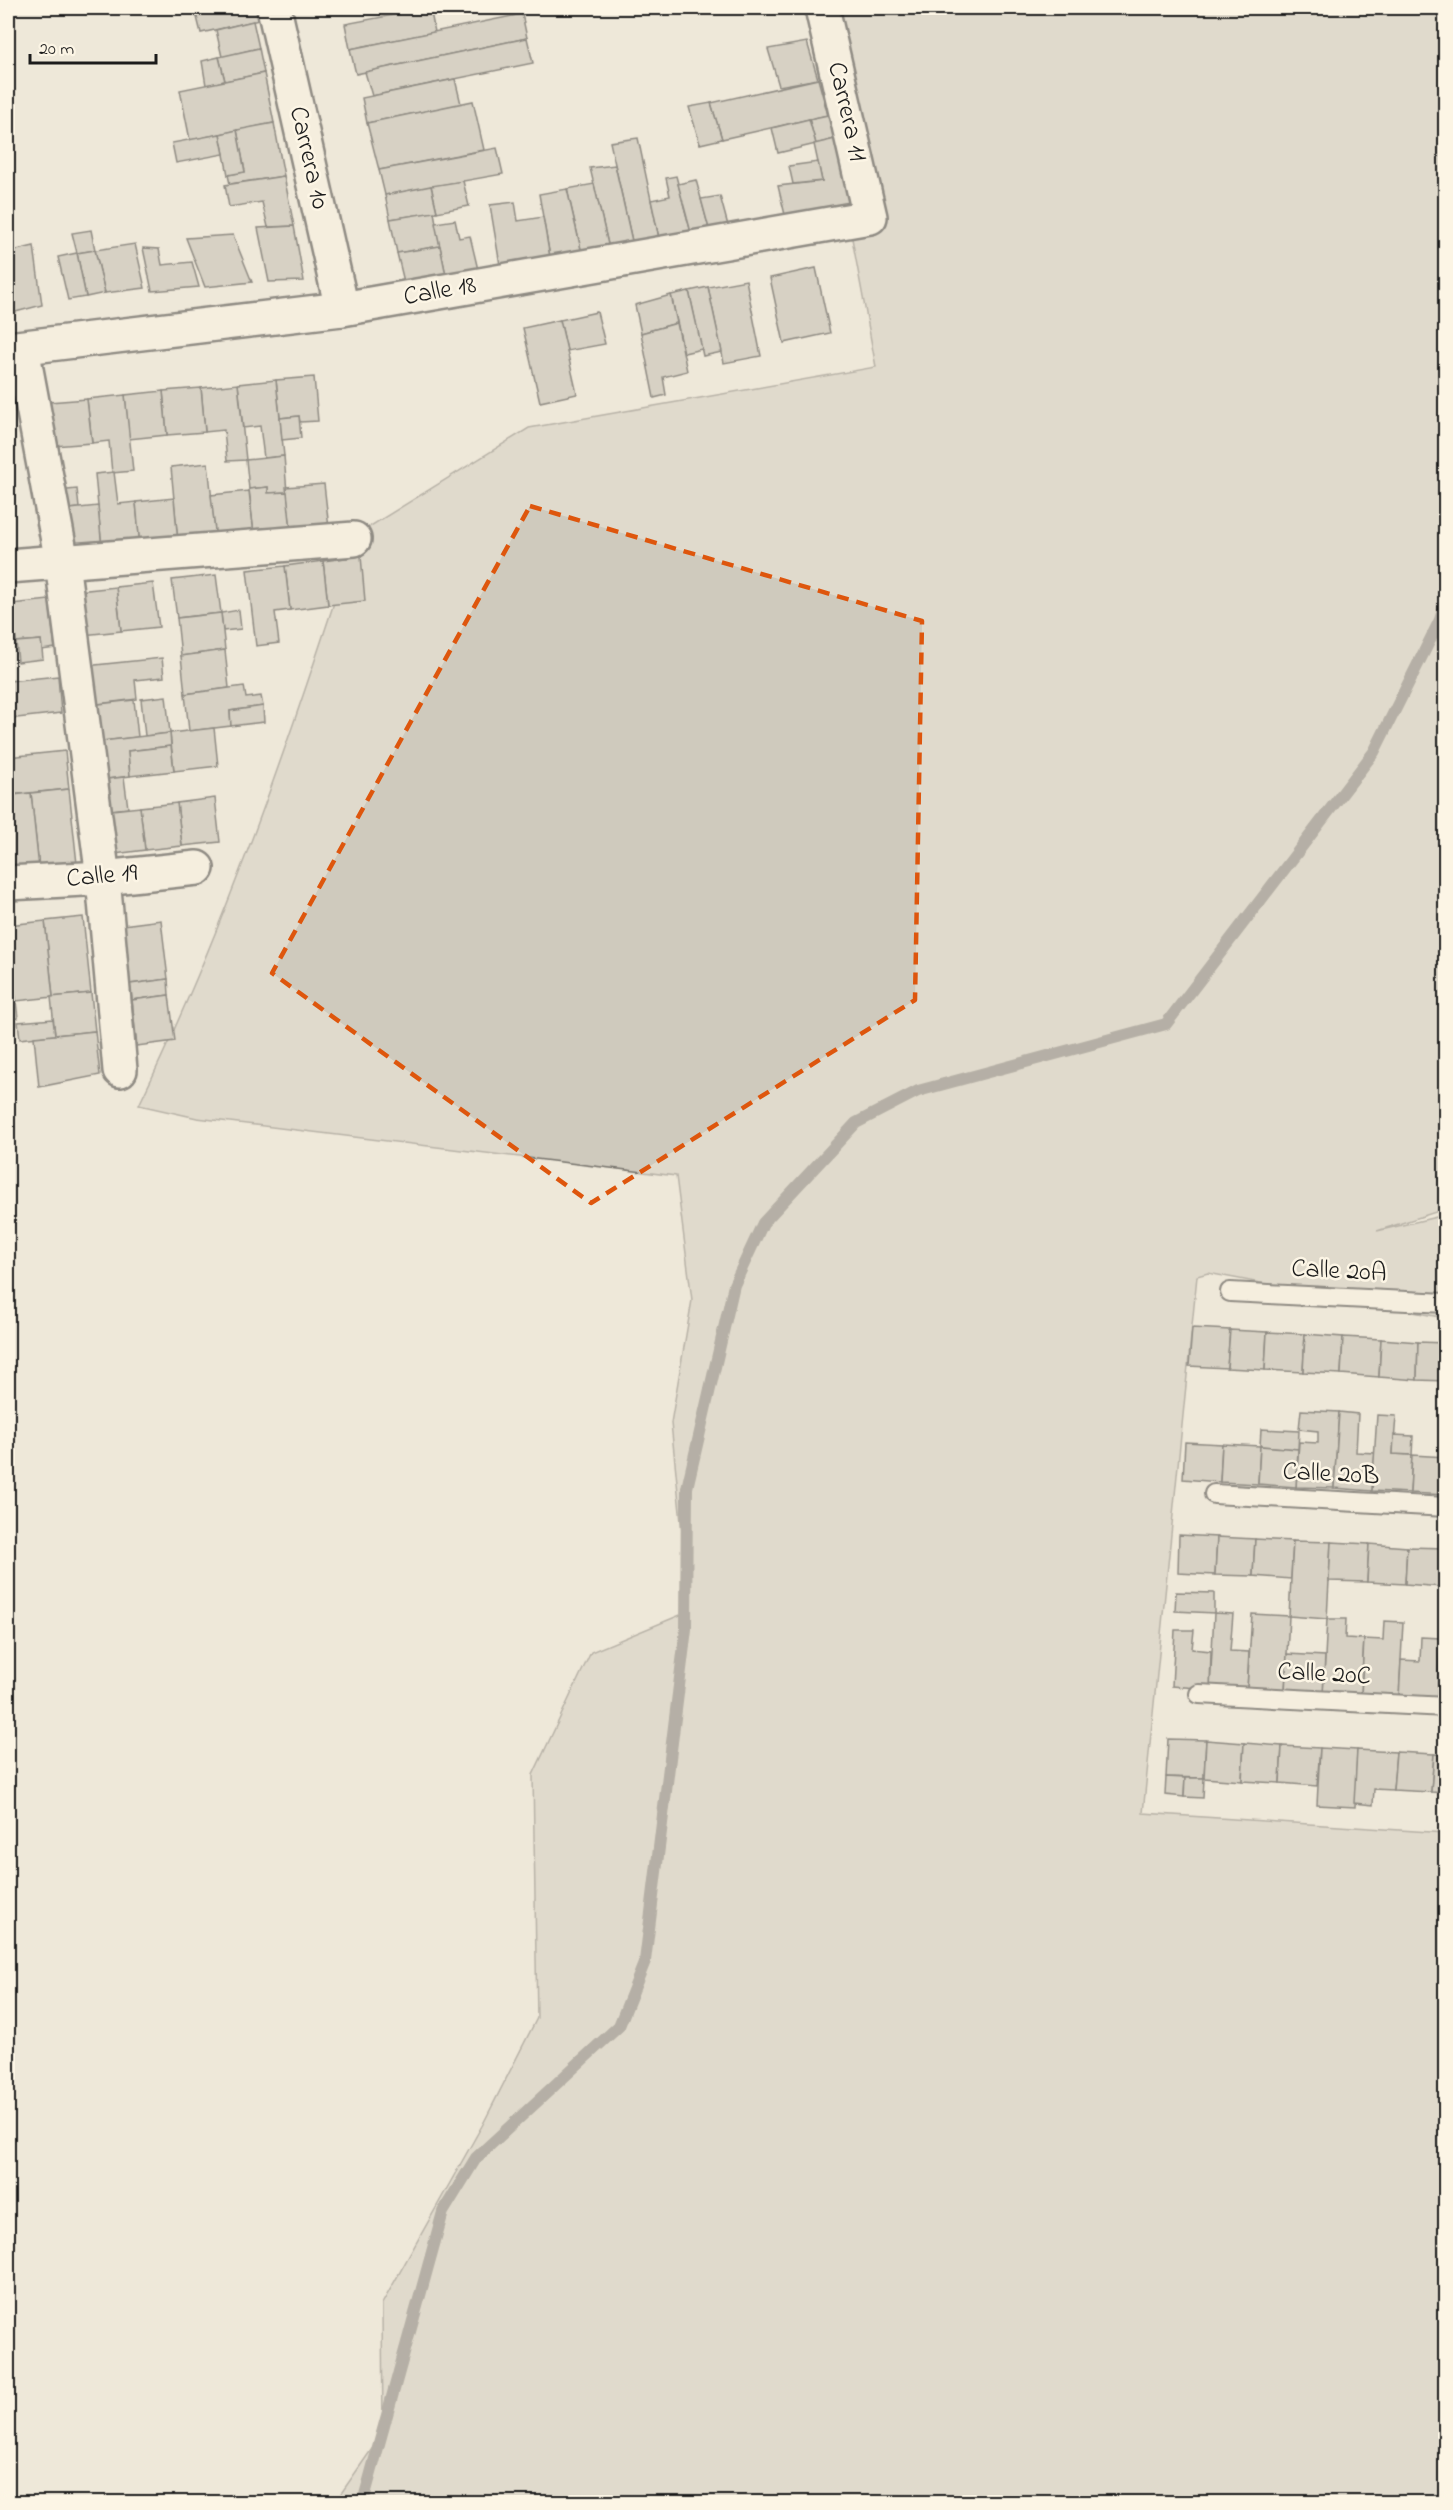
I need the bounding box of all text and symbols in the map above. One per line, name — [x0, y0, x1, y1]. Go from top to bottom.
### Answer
scale bar — [30, 27, 156, 65]
text: 20 m — [39, 37, 74, 63]
street label: Carrera 11 — [816, 58, 876, 166]
street label: Carrera 10 — [278, 103, 338, 213]
street label: Calle 18 — [401, 267, 480, 317]
street label: Calle 19 — [65, 855, 139, 899]
street label: Calle 20A — [1290, 1251, 1388, 1293]
street label: Calle 20B — [1282, 1453, 1380, 1497]
street label: Calle 20C — [1276, 1654, 1372, 1696]

